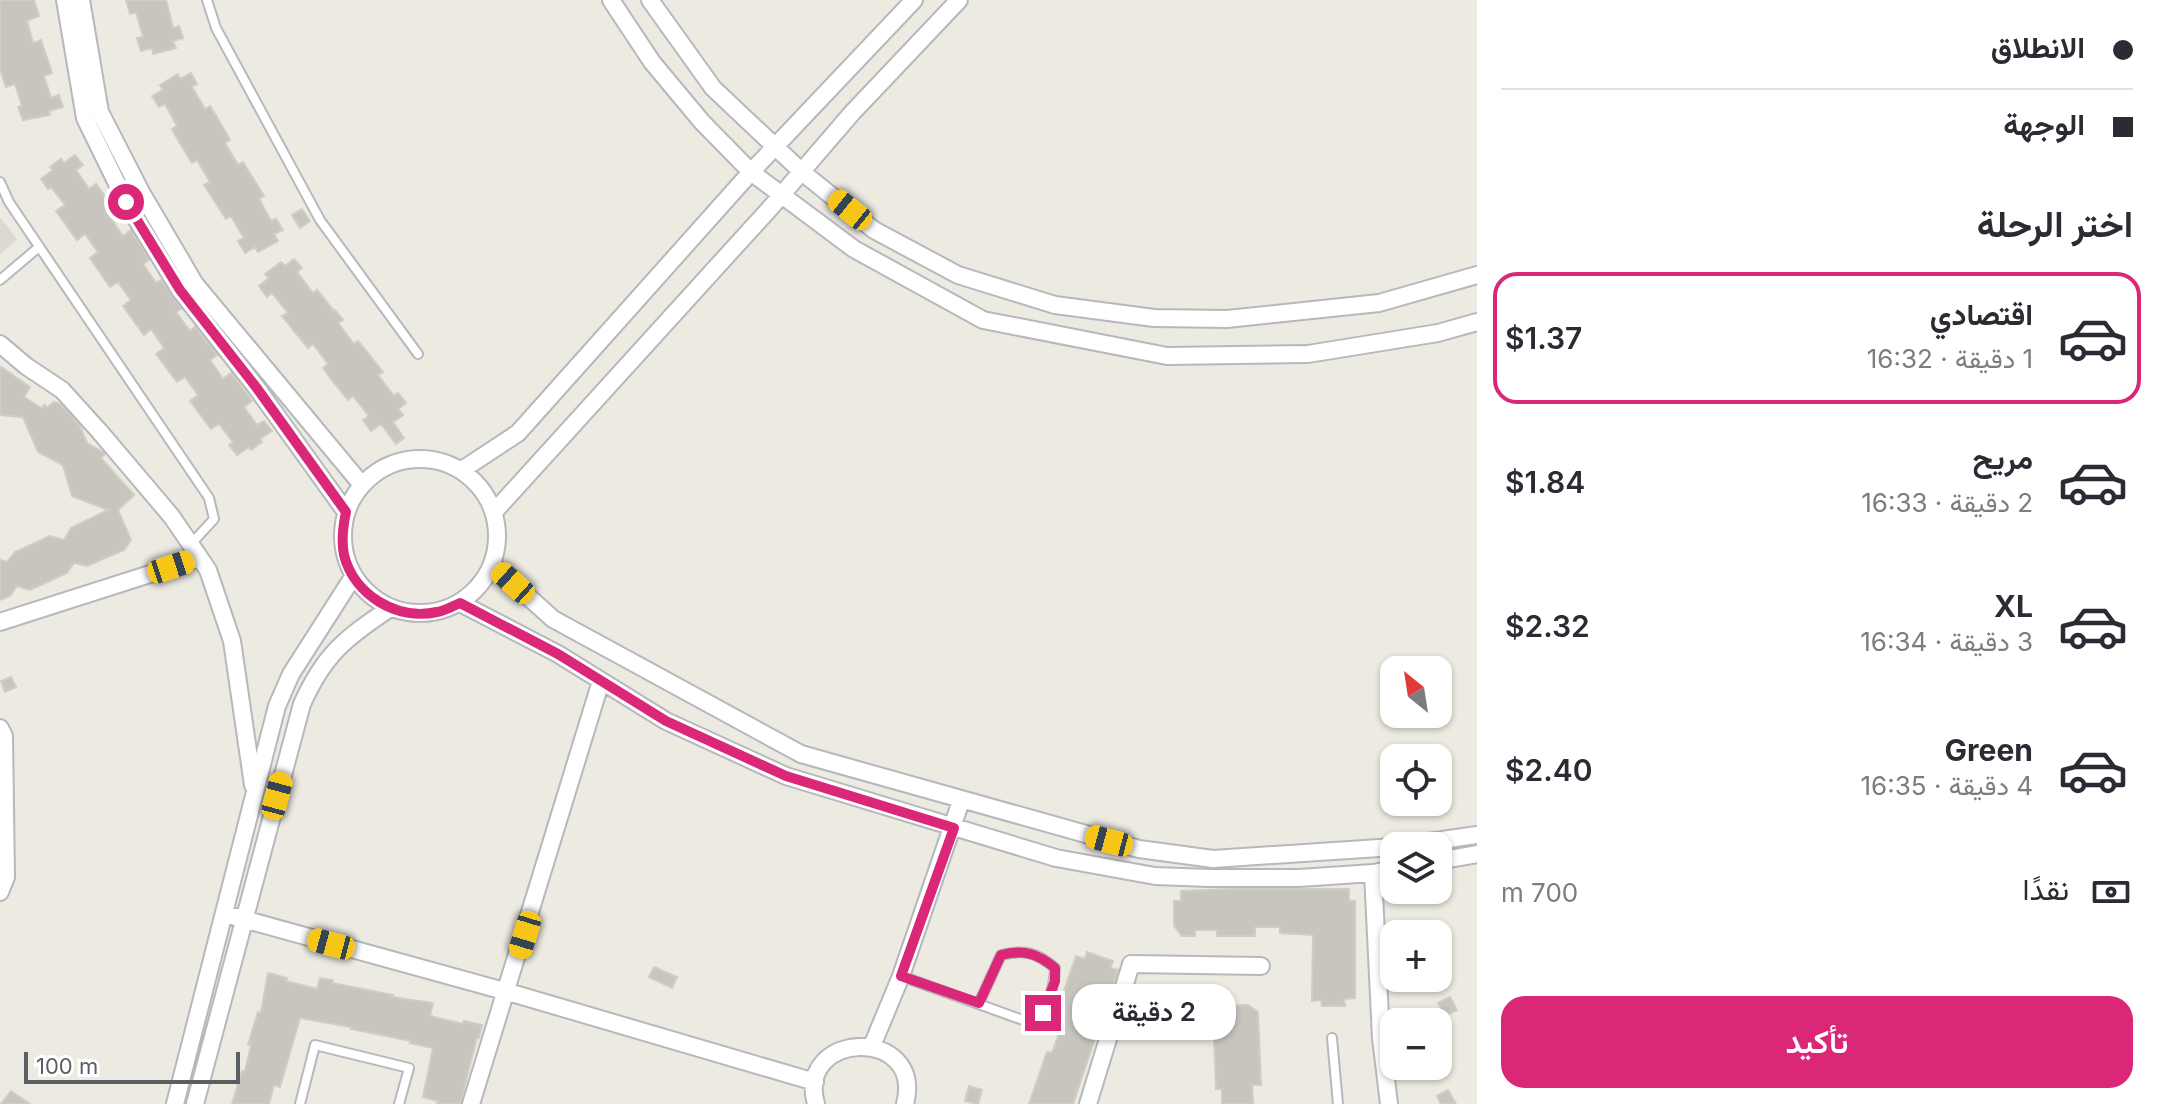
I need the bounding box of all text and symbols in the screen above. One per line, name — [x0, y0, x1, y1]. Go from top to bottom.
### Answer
text: الانطلاق — [1991, 29, 2085, 65]
text: الوجهة — [2003, 106, 2085, 142]
route start — [108, 184, 144, 220]
car — [824, 186, 876, 234]
text: اختر الرحلة — [1977, 202, 2133, 246]
text: اقتصادي — [1930, 296, 2033, 332]
icon: car — [2057, 302, 2129, 374]
text: $1.37 — [1505, 320, 1582, 356]
text: 1 دقيقة · 16:32 — [1867, 343, 2033, 374]
text: مريح — [1973, 440, 2033, 476]
icon: car — [2057, 446, 2129, 518]
text: $1.84 — [1505, 464, 1585, 500]
text: 2 دقيقة · 16:33 — [1861, 487, 2033, 518]
car — [144, 548, 198, 586]
car — [487, 558, 539, 608]
text: XL — [1994, 588, 2033, 624]
icon: car — [2057, 590, 2129, 662]
text: $2.32 — [1505, 608, 1590, 644]
text: 3 دقيقة · 16:34 — [1860, 626, 2033, 657]
north arrow — [1380, 656, 1452, 728]
map controls — [1380, 656, 1452, 1080]
text: Green — [1945, 732, 2033, 768]
icon: car — [2057, 734, 2129, 806]
button: locate — [1380, 744, 1452, 816]
text: $2.40 — [1505, 752, 1593, 788]
car — [259, 770, 295, 822]
text: 4 دقيقة · 16:35 — [1861, 770, 2033, 801]
car — [1083, 823, 1135, 859]
button: layers — [1380, 832, 1452, 904]
icon: cash — [2089, 870, 2133, 914]
text: نقدًا — [2023, 871, 2069, 907]
text: 700 m — [1501, 877, 1578, 908]
car — [507, 909, 543, 961]
button: + — [1380, 920, 1452, 992]
car — [305, 926, 357, 962]
callout: 2 دقيقة — [1071, 985, 1235, 1041]
route end — [1025, 995, 1061, 1031]
text: 2 دقيقة — [1112, 996, 1196, 1027]
button: تأكيد — [1501, 996, 2133, 1088]
button: − — [1380, 1008, 1452, 1080]
scale bar — [24, 1048, 240, 1084]
text: 100 m — [36, 1053, 98, 1079]

